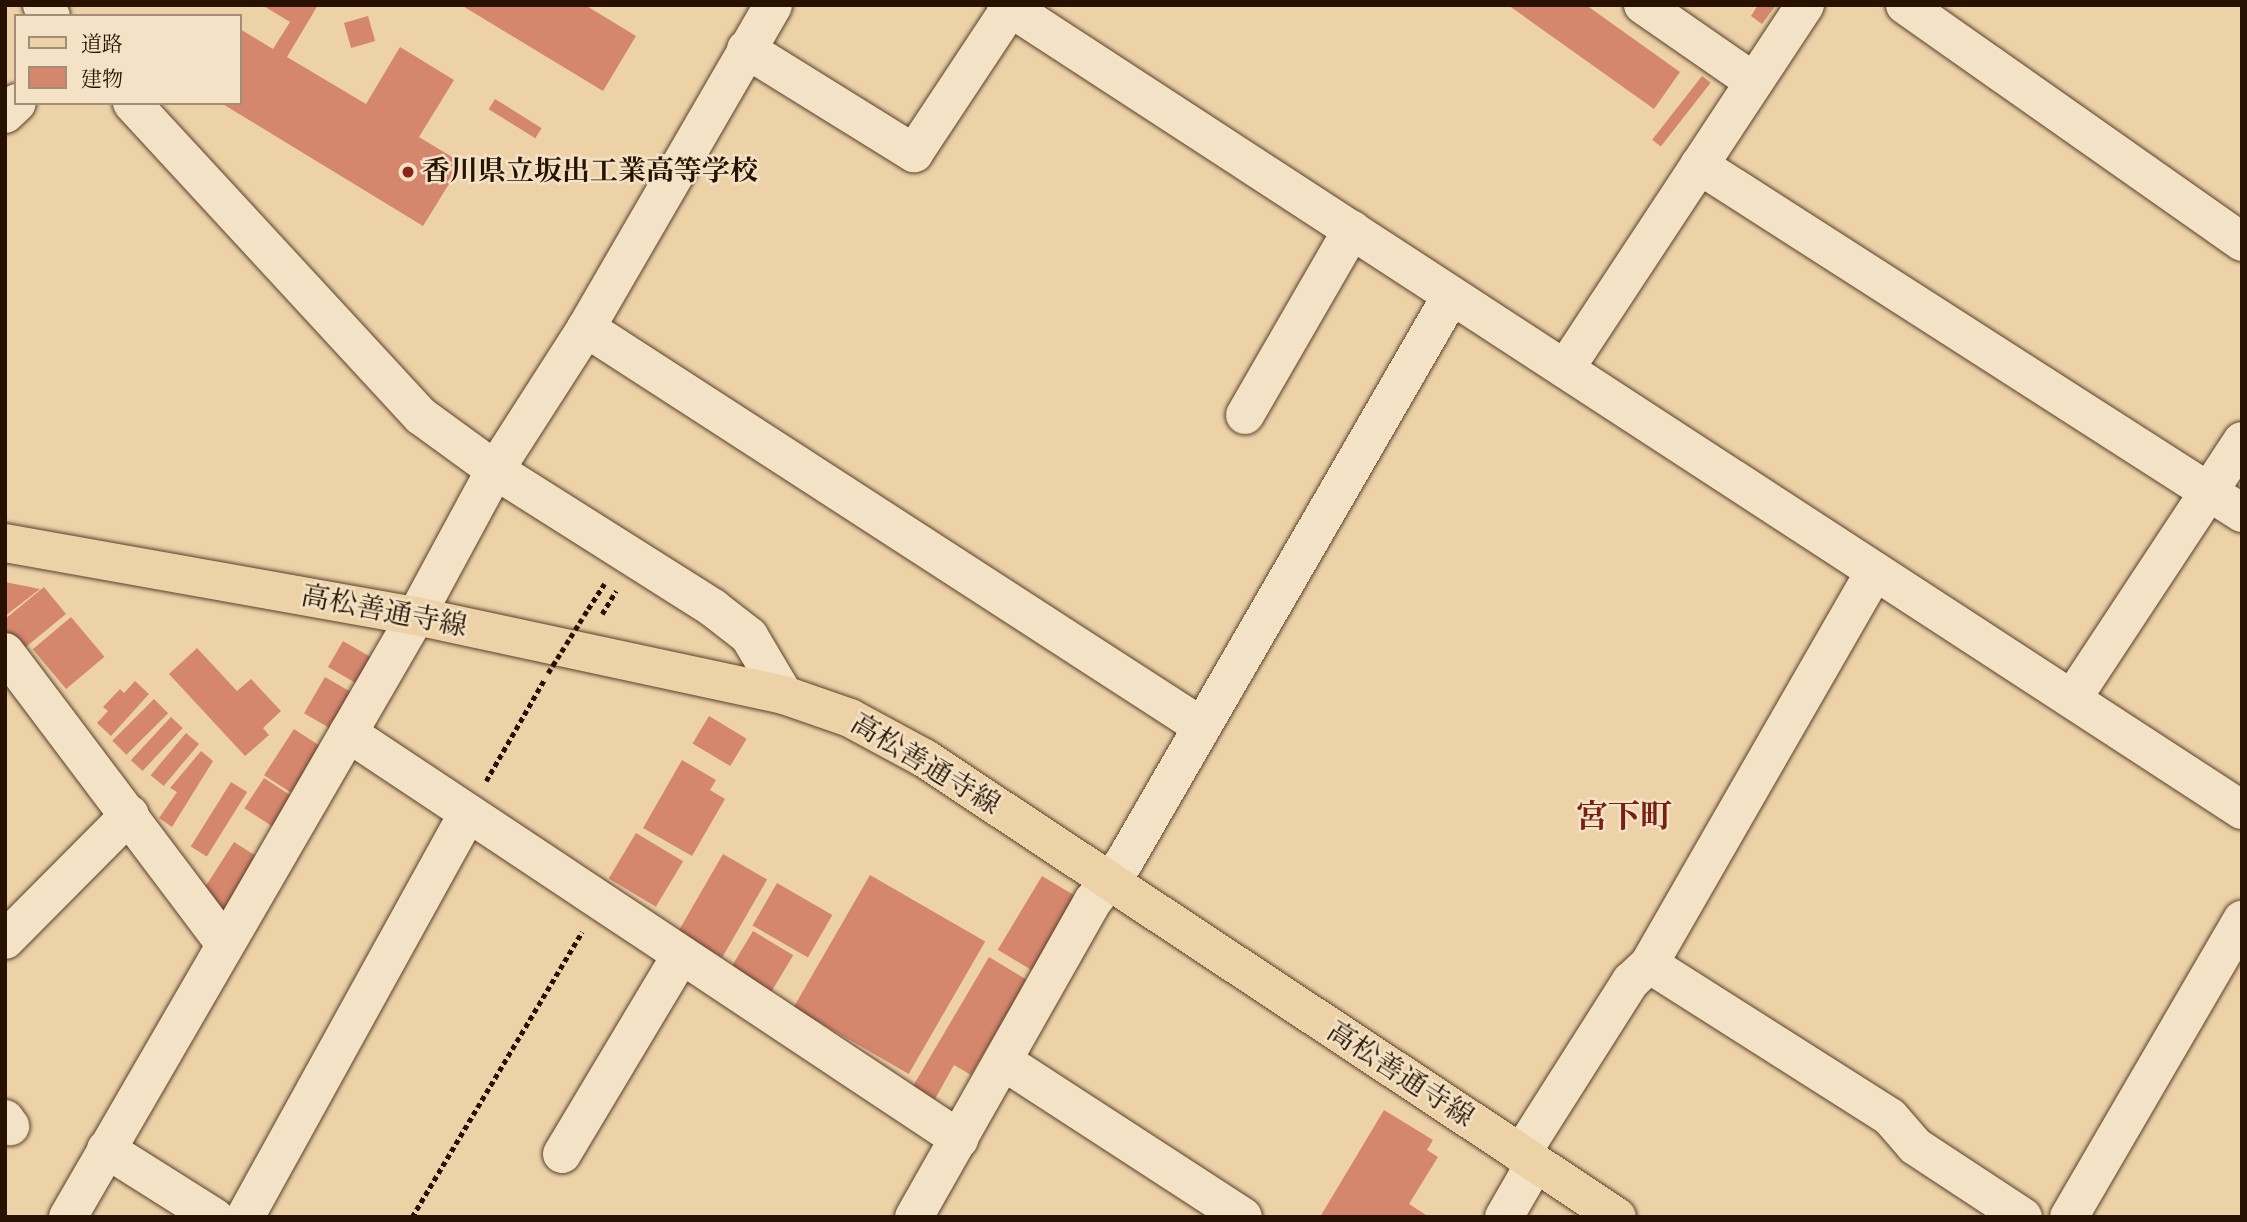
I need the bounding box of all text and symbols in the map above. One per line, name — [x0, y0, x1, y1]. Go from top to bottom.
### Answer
legend — [14, 14, 242, 105]
text: 道路 — [81, 32, 123, 58]
text: 建物 — [81, 67, 123, 93]
place label: 香川県立坂出工業高等学校 — [422, 155, 758, 189]
marker: 香川県立坂出工業高等学校 — [400, 164, 416, 180]
street label: 高松善通寺線 — [298, 579, 470, 645]
street label: 高松善通寺線 — [844, 707, 1006, 823]
district label: 宮下町 — [1576, 799, 1672, 837]
street label: 高松善通寺線 — [1320, 1015, 1480, 1135]

